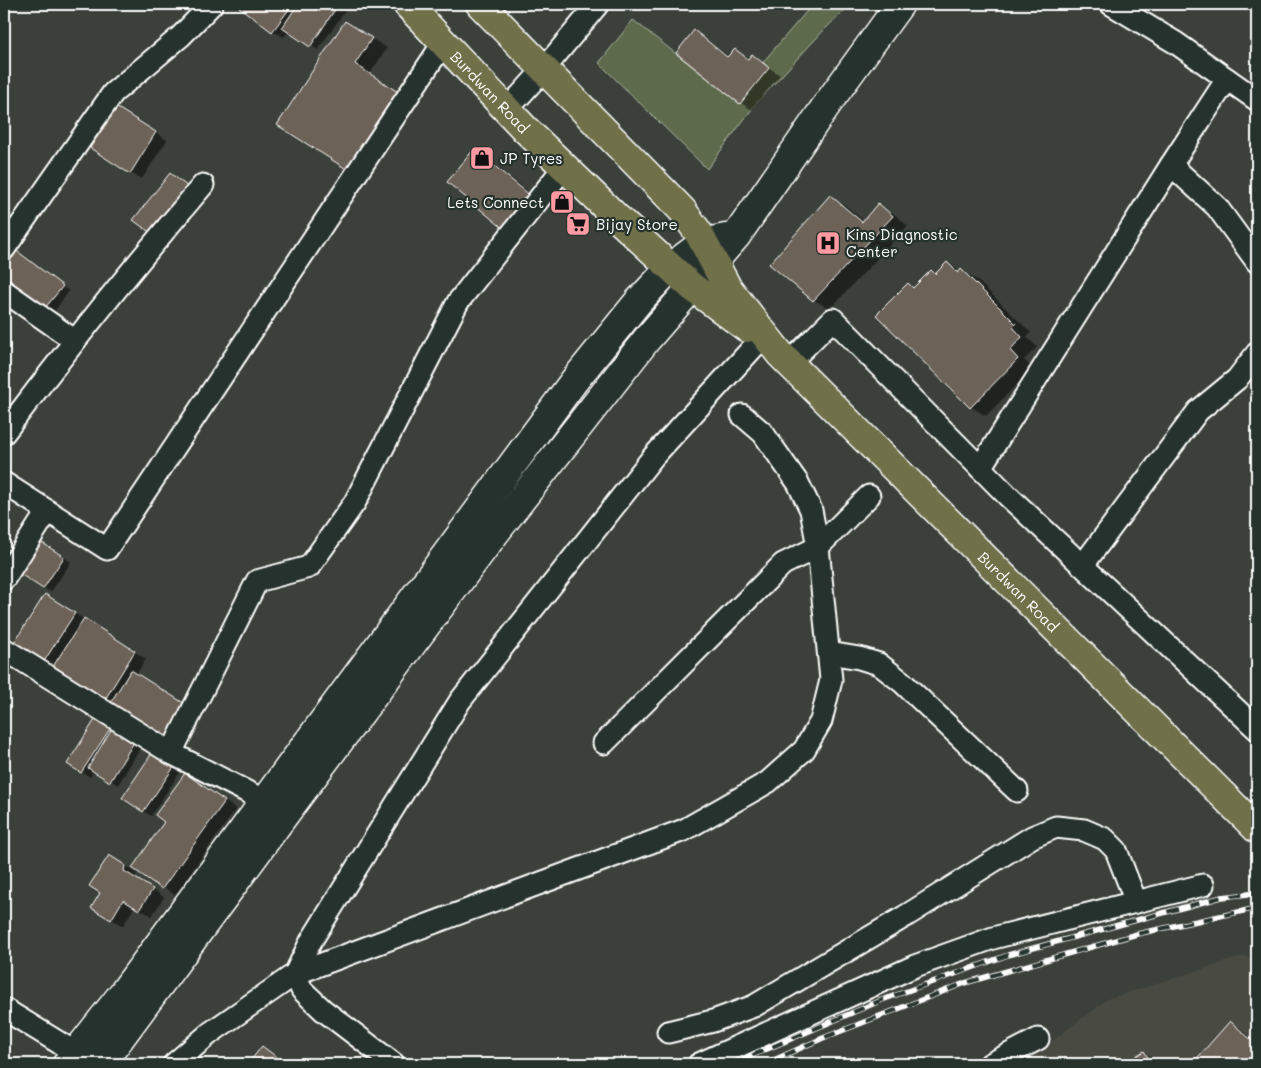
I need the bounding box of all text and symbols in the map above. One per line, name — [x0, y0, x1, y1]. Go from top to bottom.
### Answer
street label: Burdwan Road — [446, 47, 534, 137]
shop icon: JP Tyres — [469, 145, 495, 171]
place label: JP Tyres — [500, 148, 563, 168]
shop icon: Lets Connect — [549, 189, 575, 215]
place label: Lets Connect — [447, 192, 544, 212]
supermarket icon: Bijay Store — [565, 211, 591, 237]
place label: Bijay Store — [596, 214, 678, 234]
place label: Kins Diagnostic Center — [846, 224, 958, 261]
hospital icon: Kins Diagnostic Center — [815, 230, 841, 256]
street label: Burdwan Road — [974, 547, 1063, 636]

